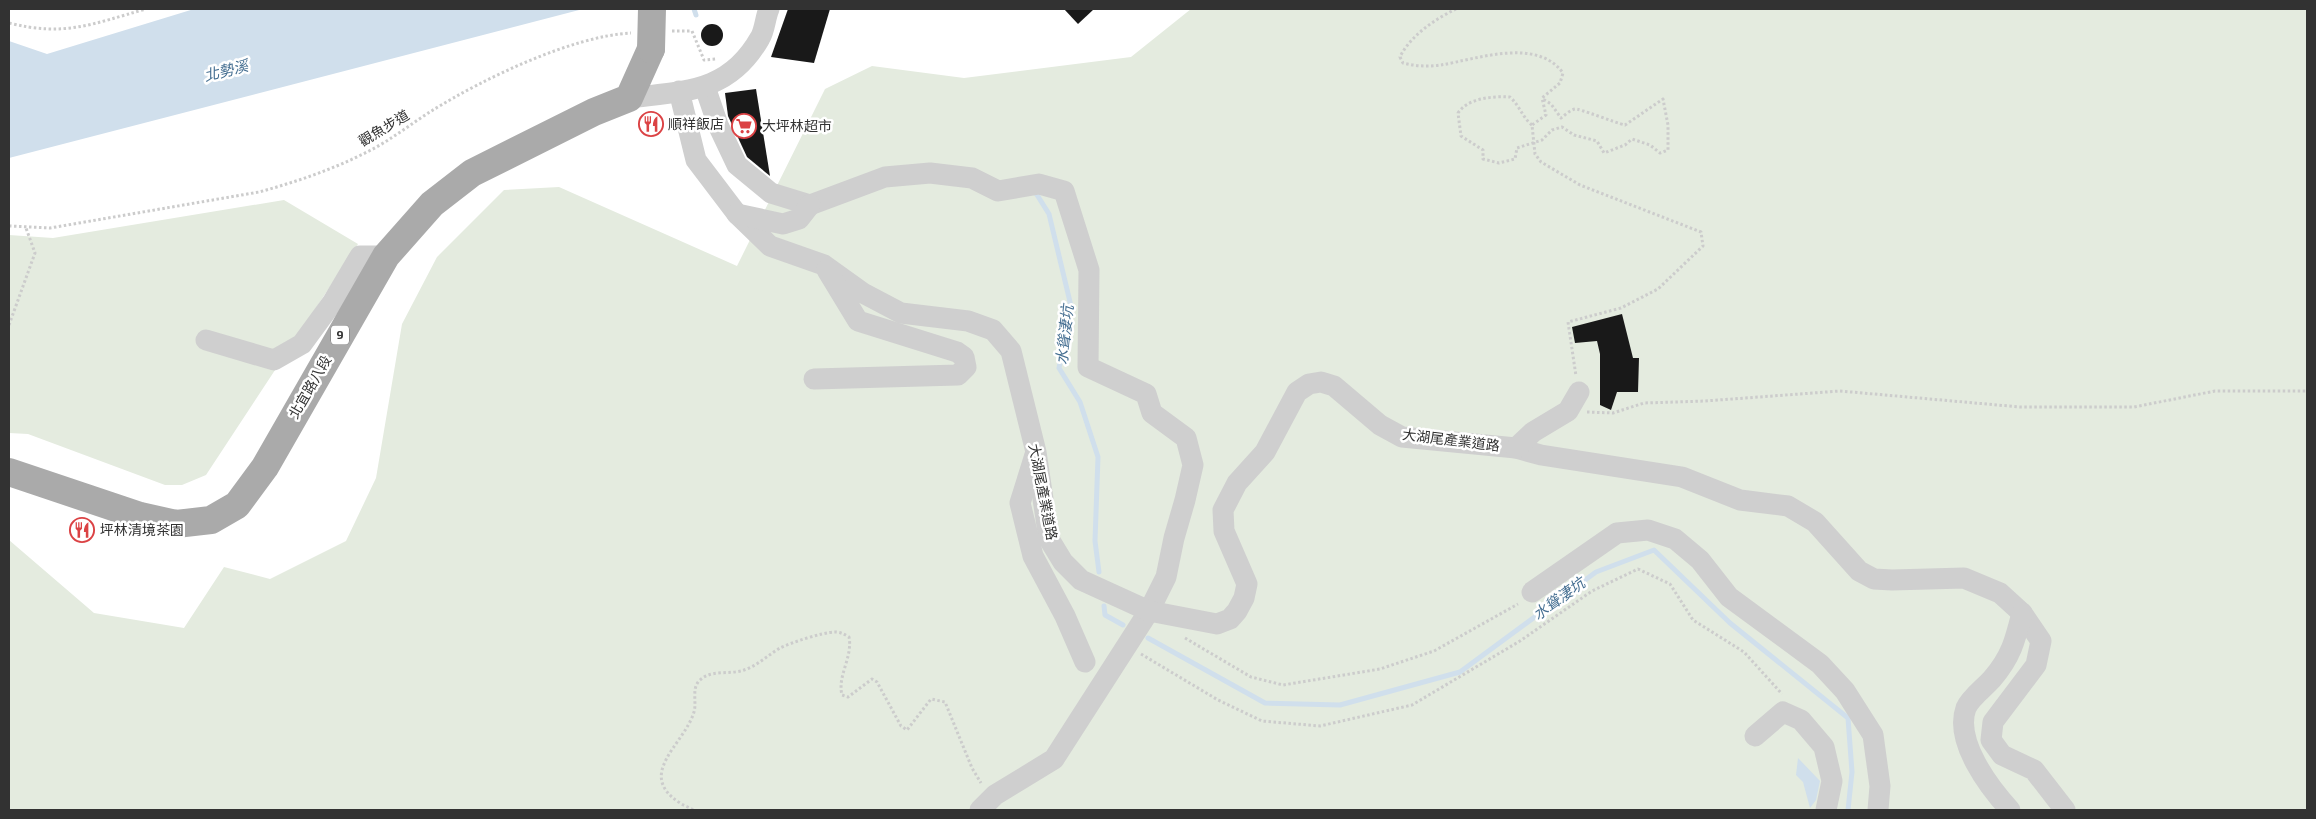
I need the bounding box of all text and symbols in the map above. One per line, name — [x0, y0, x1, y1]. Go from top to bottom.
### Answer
water label: 北勢溪 — [202, 55, 252, 84]
street label: 觀魚步道 — [355, 106, 412, 149]
restaurant icon: 順祥飯店 — [638, 111, 664, 137]
supermarket icon: 大坪林超市 — [731, 113, 757, 139]
place label: 順祥飯店 — [668, 115, 724, 132]
place label: 大坪林超市 — [762, 117, 832, 134]
water label: 水聳淒坑 — [1052, 302, 1076, 366]
road number: 9 — [331, 326, 349, 344]
street label: 北宜路八段 — [285, 352, 334, 421]
street label: 大湖尾產業道路 — [1401, 425, 1501, 454]
street label: 大湖尾產業道路 — [1026, 442, 1061, 542]
restaurant icon: 坪林清境茶園 — [69, 517, 95, 543]
place label: 坪林清境茶園 — [100, 521, 184, 538]
water label: 水聳淒坑 — [1529, 572, 1590, 623]

